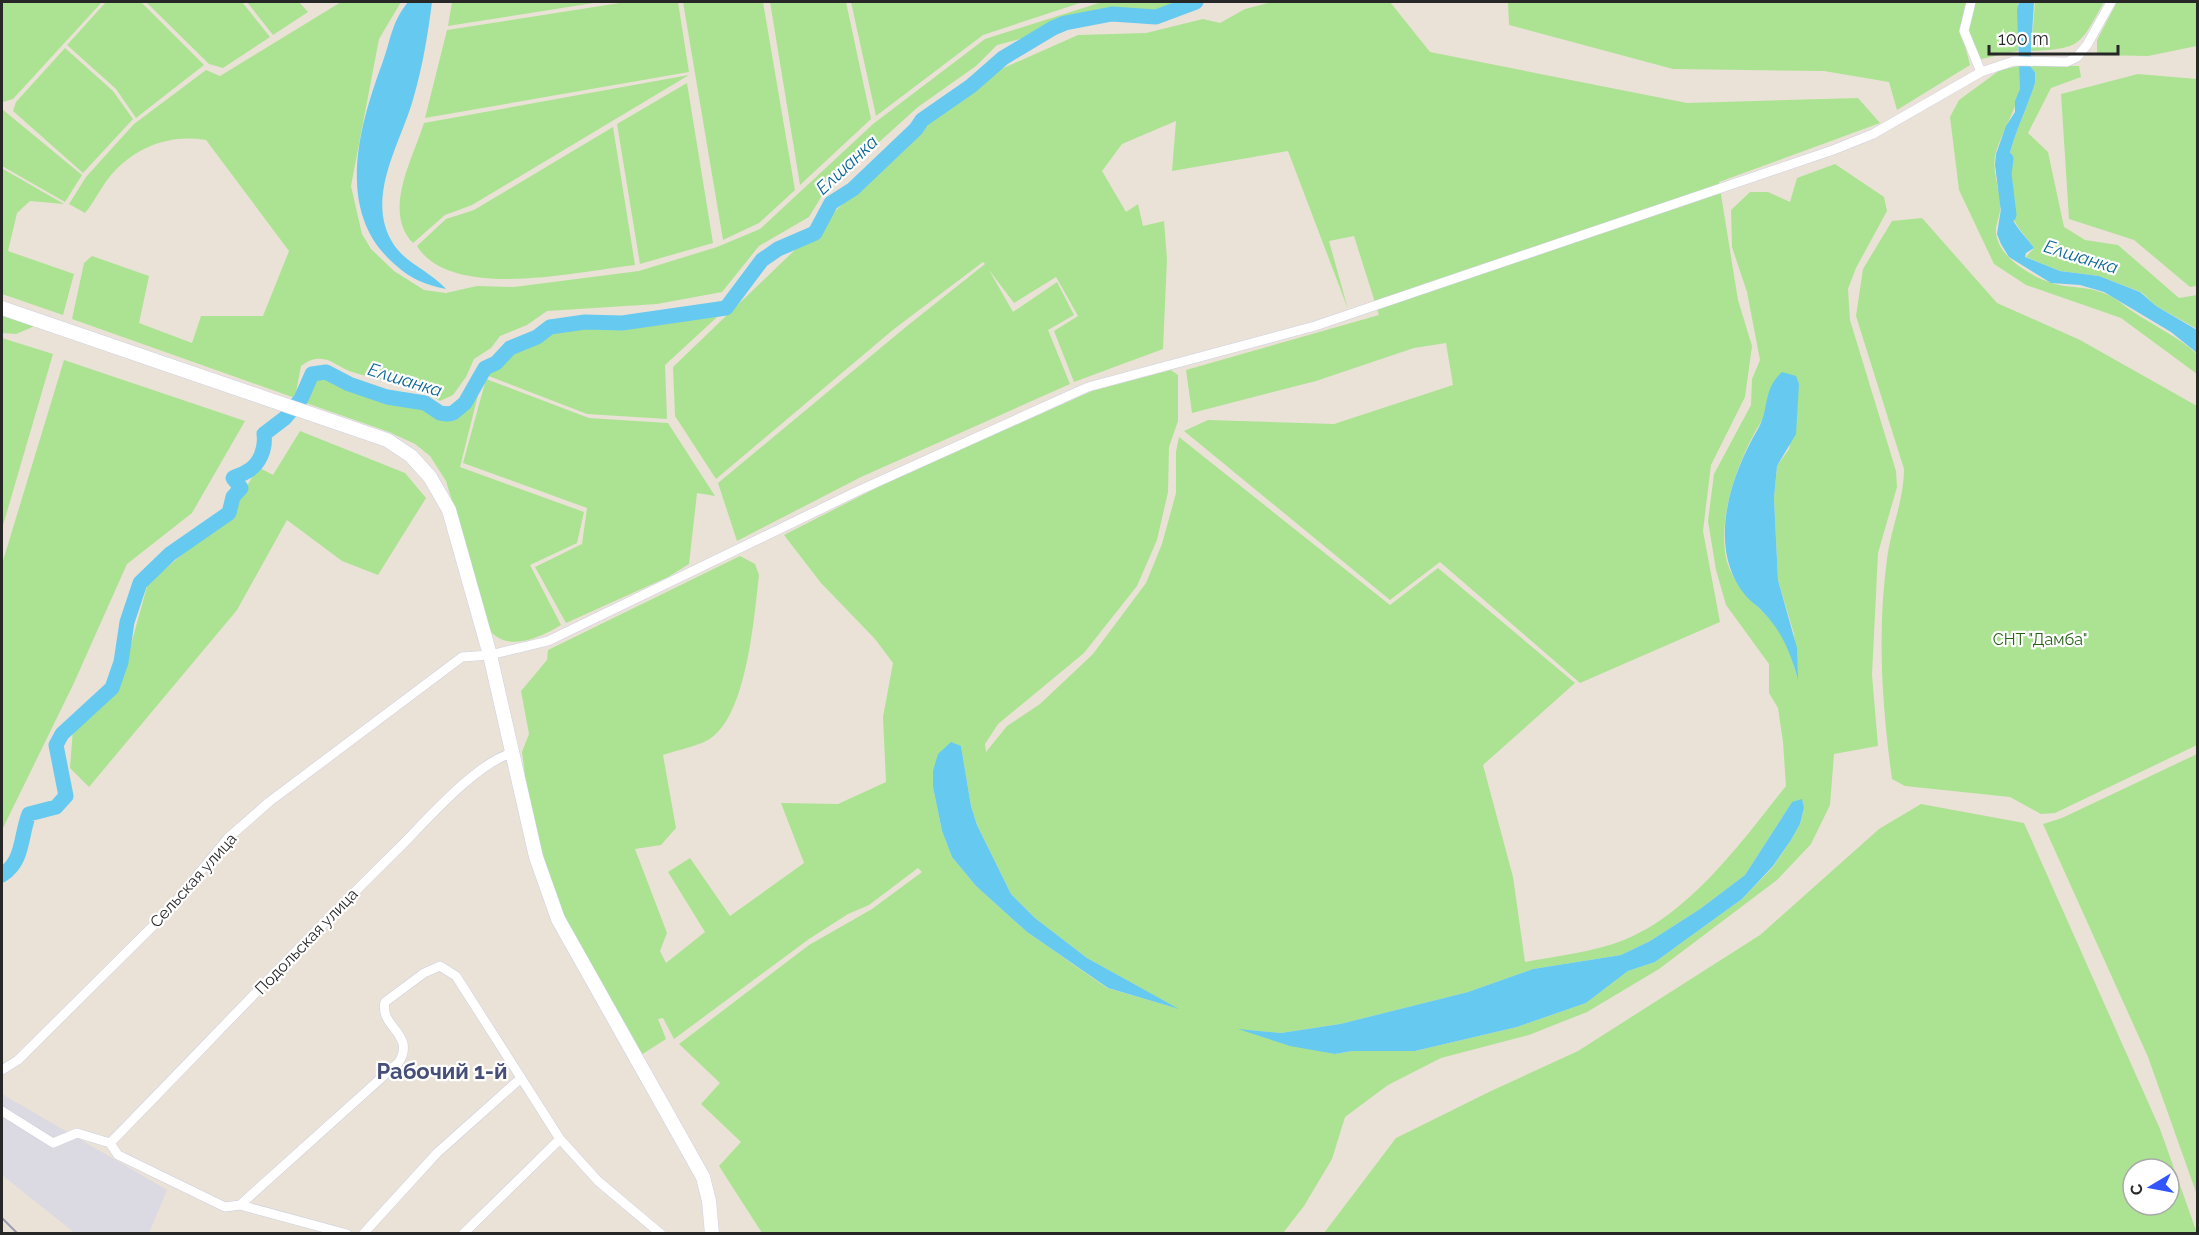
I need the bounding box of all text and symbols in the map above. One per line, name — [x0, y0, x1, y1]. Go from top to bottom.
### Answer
scale bar — [1989, 18, 2118, 56]
text: 100 m — [1998, 28, 2049, 49]
water label: Елшанка — [811, 131, 882, 198]
water label: Елшанка — [2041, 235, 2121, 278]
water label: Елшанка — [365, 358, 445, 401]
park label: СНТ "Дамба" — [1993, 630, 2087, 649]
street label: Сельская улица — [146, 829, 241, 931]
street label: Подольская улица — [251, 885, 362, 998]
district label: Рабочий 1‑й — [376, 1058, 508, 1084]
north arrow — [2121, 1157, 2181, 1217]
text: С — [2126, 1182, 2147, 1197]

